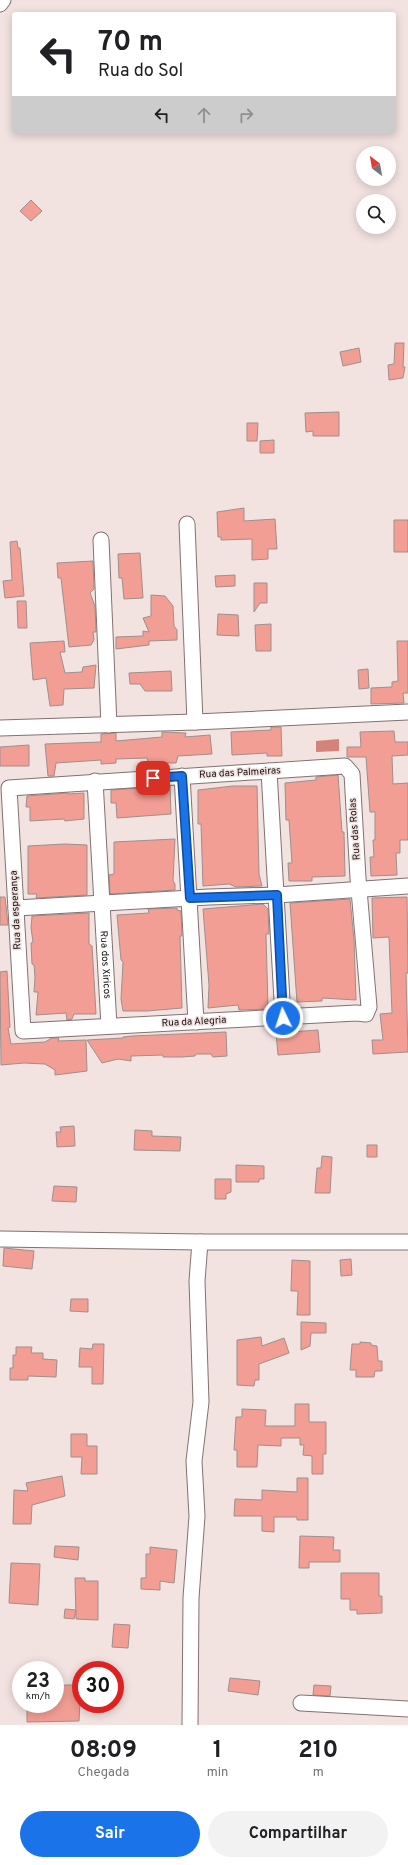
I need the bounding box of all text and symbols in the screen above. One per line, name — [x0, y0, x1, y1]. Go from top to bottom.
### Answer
text: 70 m — [98, 25, 163, 61]
icon: left — [32, 28, 84, 80]
text: Rua do Sol — [98, 60, 183, 83]
icon: left — [151, 104, 173, 126]
icon: ahead — [193, 104, 215, 126]
icon: right — [235, 104, 257, 126]
north arrow — [356, 146, 396, 186]
map controls — [356, 146, 396, 234]
button: search — [356, 194, 396, 234]
pin — [136, 761, 170, 795]
street label: Rua das Palmeiras — [199, 764, 282, 782]
icon: arrive — [142, 767, 164, 789]
street label: Rua das Rolas — [346, 797, 364, 861]
street label: Rua da esperança — [7, 870, 25, 950]
street label: Rua dos Xiricos — [97, 930, 114, 999]
position arrow — [262, 997, 304, 1039]
street label: Rua da Alegria — [161, 1014, 227, 1030]
speed limit sign: 30 — [72, 1661, 124, 1713]
text: 23 — [26, 1669, 50, 1695]
text: km/h — [26, 1690, 50, 1703]
text: 08:09 — [70, 1736, 137, 1766]
text: 1 — [213, 1736, 222, 1766]
text: 210 — [298, 1736, 338, 1766]
text: Chegada — [78, 1765, 129, 1781]
text: min — [207, 1765, 228, 1781]
text: m — [313, 1765, 324, 1781]
button: Sair — [20, 1811, 200, 1857]
button: Compartilhar — [208, 1811, 388, 1857]

